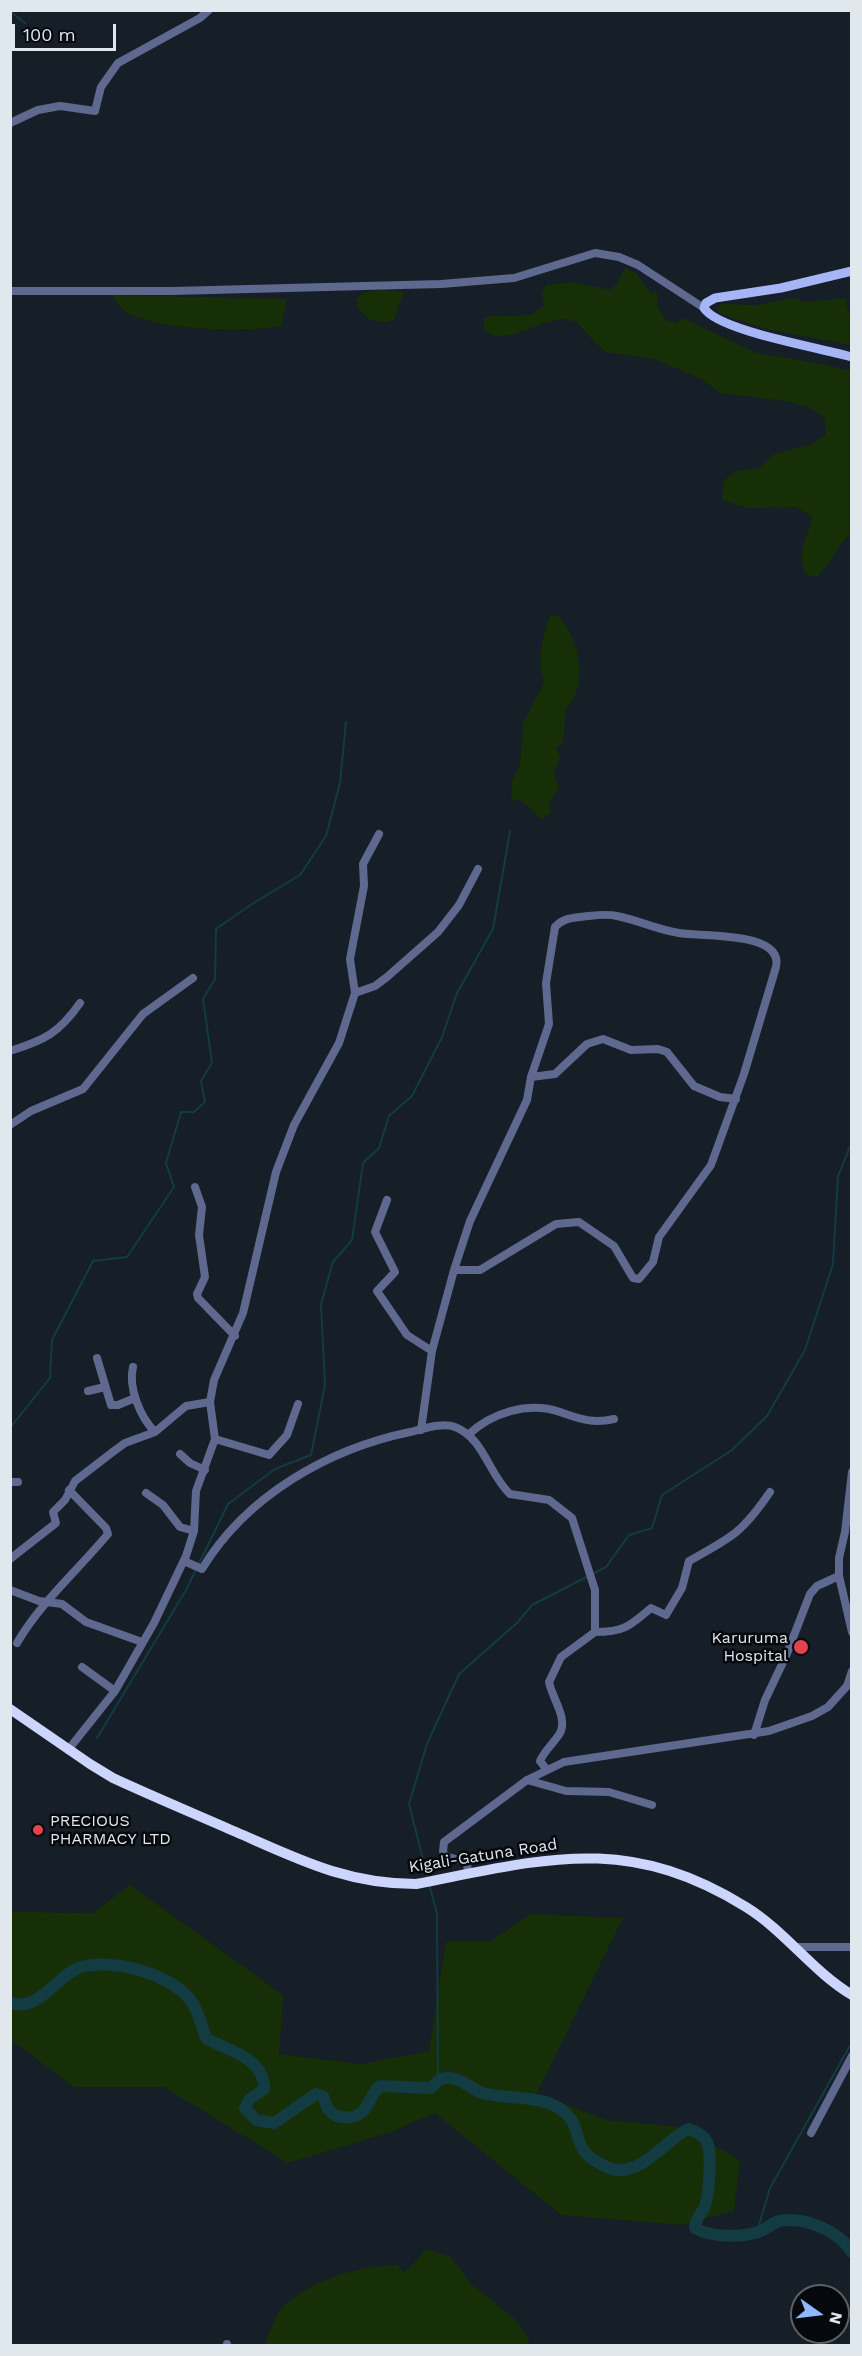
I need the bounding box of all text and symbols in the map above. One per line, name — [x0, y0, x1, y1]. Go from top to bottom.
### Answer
scale bar — [15, 12, 118, 50]
text: 100 m — [23, 24, 76, 45]
place label: Karuruma Hospital — [712, 1628, 788, 1666]
marker: Karuruma Hospital — [792, 1638, 810, 1656]
place label: PRECIOUS PHARMACY LTD — [50, 1811, 171, 1849]
marker: PRECIOUS PHARMACY LTD — [31, 1823, 45, 1837]
street label: Kigali-Gatuna Road — [407, 1835, 559, 1877]
north arrow — [790, 2284, 850, 2344]
text: N — [825, 2310, 847, 2326]

